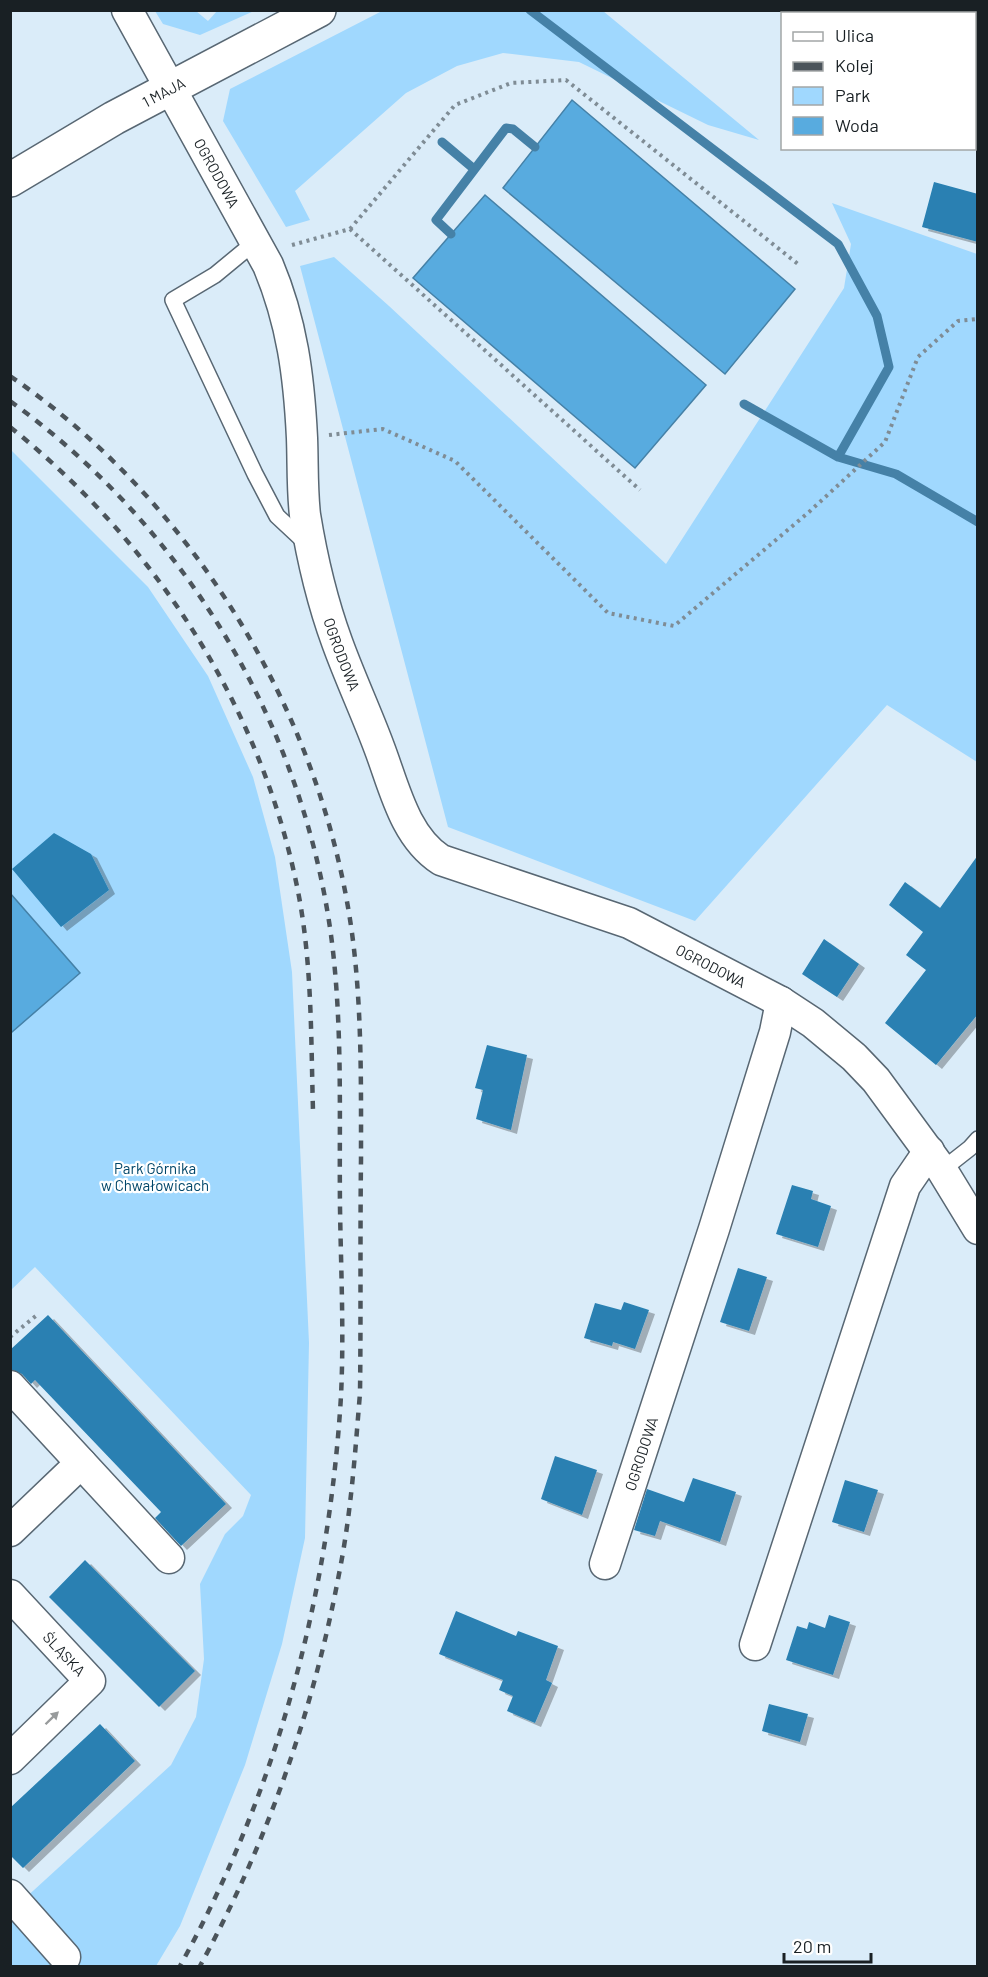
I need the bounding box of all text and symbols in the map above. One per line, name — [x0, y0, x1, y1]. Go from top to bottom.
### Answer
legend — [781, 12, 976, 150]
text: Ulica — [835, 24, 874, 46]
text: Kolej — [835, 54, 874, 76]
street label: 1 MAJA — [139, 73, 188, 111]
text: Park — [835, 84, 870, 106]
text: Woda — [835, 114, 879, 136]
street label: OGRODOWA — [191, 135, 243, 211]
street label: OGRODOWA — [320, 615, 364, 693]
street label: OGRODOWA — [673, 940, 749, 991]
park label: Park Górnika w Chwałowicach — [101, 1159, 209, 1194]
street label: OGRODOWA — [621, 1415, 661, 1493]
street label: ŚLĄSKA — [40, 1628, 89, 1679]
one-way arrow — [45, 1711, 60, 1725]
scale bar — [784, 1926, 871, 1964]
text: 20 m — [793, 1935, 831, 1957]

